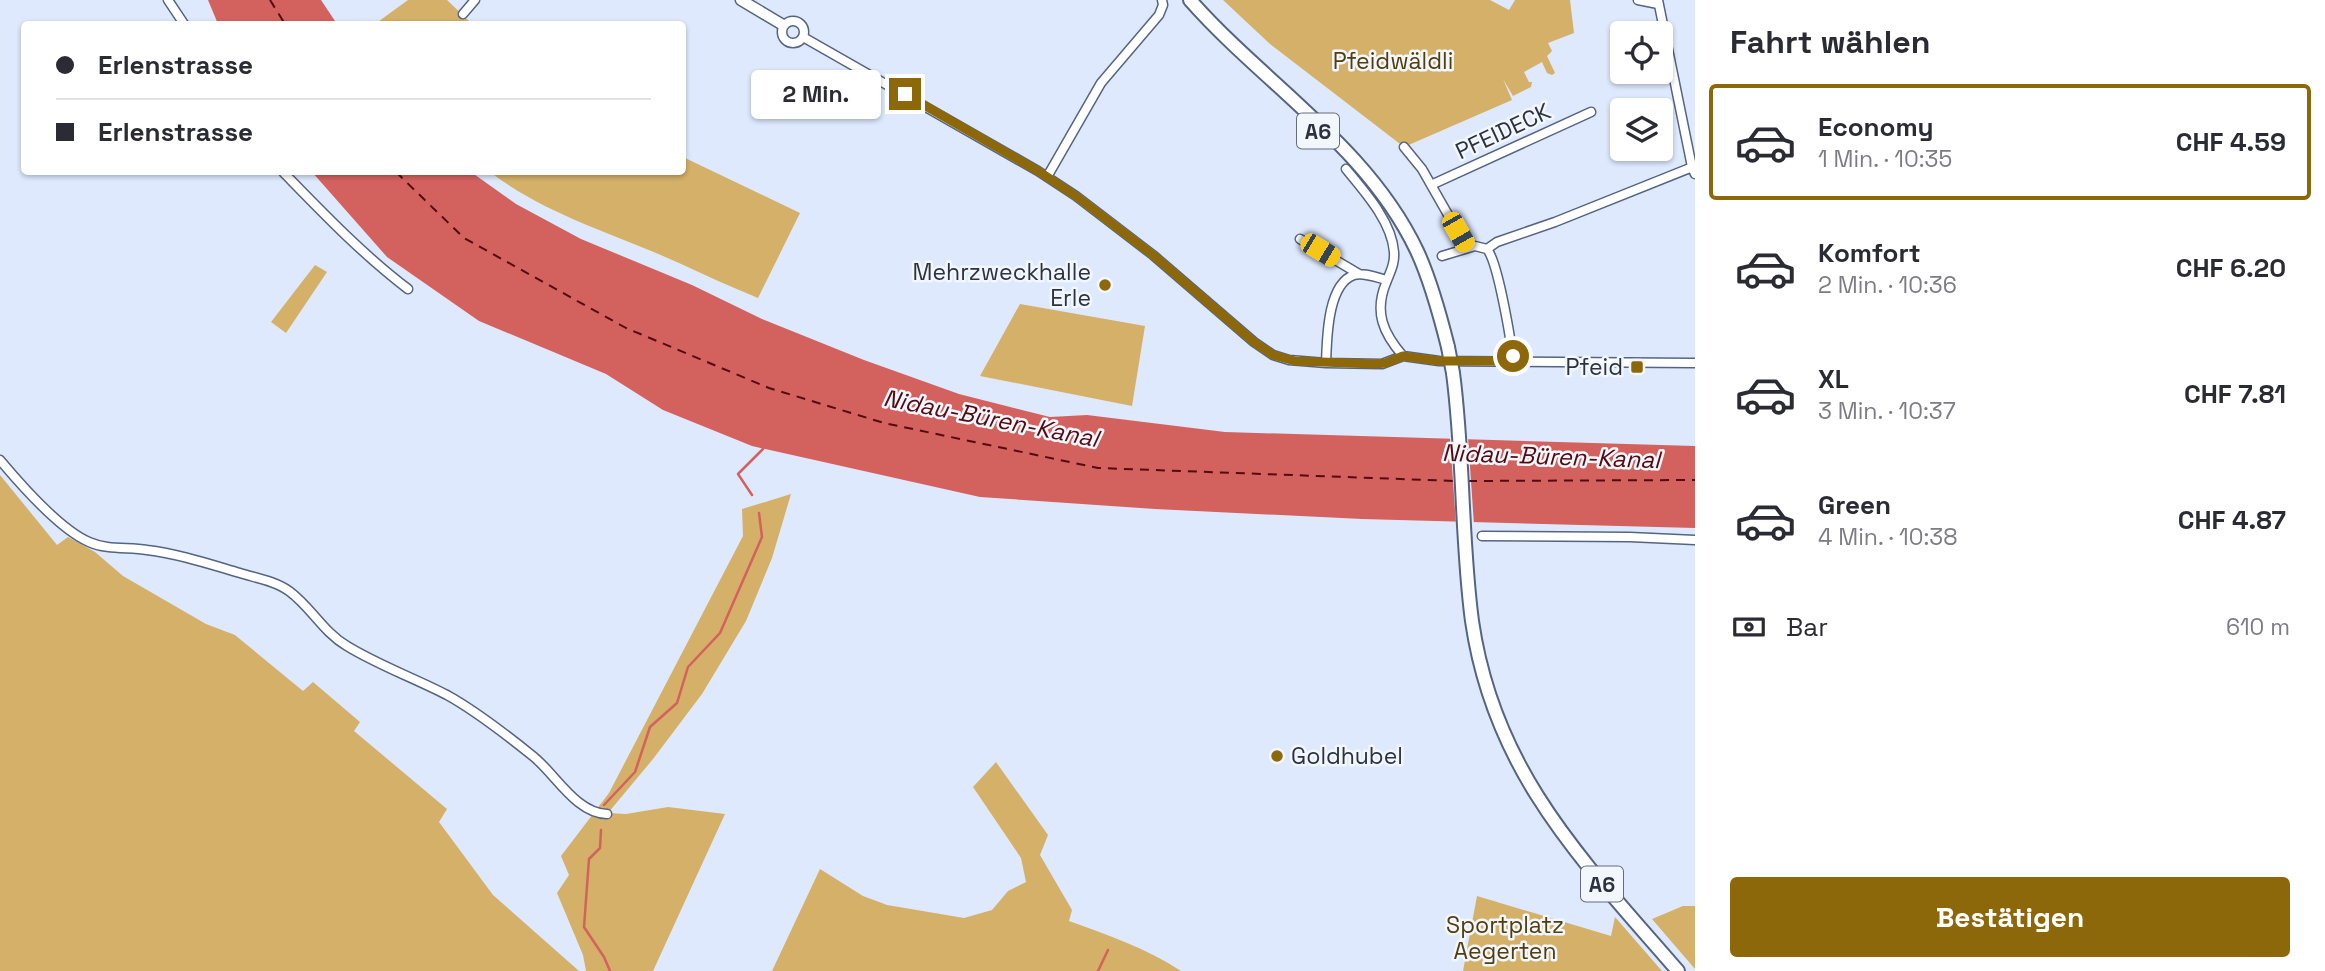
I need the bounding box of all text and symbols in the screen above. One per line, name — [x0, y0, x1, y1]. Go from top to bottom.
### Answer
map controls — [1610, 21, 1673, 161]
button: locate — [1610, 21, 1673, 84]
text: Fahrt wählen — [1730, 22, 1930, 62]
park label: Pfeidwäldli — [1333, 46, 1453, 76]
text: Erlenstrasse — [98, 48, 253, 82]
callout: 2 Min. — [751, 70, 880, 119]
route end — [889, 78, 921, 110]
text: 2 Min. — [783, 79, 849, 109]
street label: PFEIDECK — [1451, 96, 1555, 166]
button: layers — [1610, 98, 1673, 161]
text: Economy — [1818, 110, 1934, 144]
icon: car — [1734, 111, 1797, 174]
road number: A6 — [1297, 114, 1339, 148]
text: Erlenstrasse — [98, 115, 253, 149]
text: CHF 4.59 — [2176, 125, 2286, 159]
text: 1 Min. · 10:35 — [1818, 144, 1952, 174]
car — [1439, 209, 1478, 255]
car — [1297, 230, 1344, 270]
text: Komfort — [1818, 236, 1921, 270]
icon: car — [1734, 237, 1797, 300]
text: CHF 6.20 — [2176, 251, 2286, 285]
place label: Mehrzweckhalle Erle — [913, 257, 1091, 313]
text: 2 Min. · 10:36 — [1818, 270, 1957, 300]
marker: Mehrzweckhalle Erle — [1097, 277, 1113, 293]
route start — [1497, 340, 1529, 372]
place label: Pfeid — [1565, 352, 1623, 382]
marker: Pfeid — [1629, 359, 1645, 375]
text: XL — [1818, 362, 1849, 396]
icon: car — [1734, 363, 1797, 426]
text: CHF 7.81 — [2184, 377, 2286, 411]
water label: Nidau-Büren-Kanal — [881, 382, 1104, 455]
text: 3 Min. · 10:37 — [1818, 396, 1956, 426]
water label: Nidau-Büren-Kanal — [1441, 437, 1664, 475]
text: Green — [1818, 488, 1891, 522]
icon: car — [1734, 489, 1797, 552]
text: CHF 4.87 — [2178, 503, 2286, 537]
text: 4 Min. · 10:38 — [1818, 522, 1958, 552]
icon: cash — [1730, 608, 1768, 646]
text: Bar — [1786, 610, 1828, 644]
text: 610 m — [2226, 612, 2290, 642]
place label: Goldhubel — [1291, 741, 1403, 771]
marker: Goldhubel — [1269, 748, 1285, 764]
road number: A6 — [1581, 866, 1623, 902]
button: Bestätigen — [1730, 877, 2290, 957]
park label: Sportplatz Aegerten — [1446, 910, 1564, 966]

